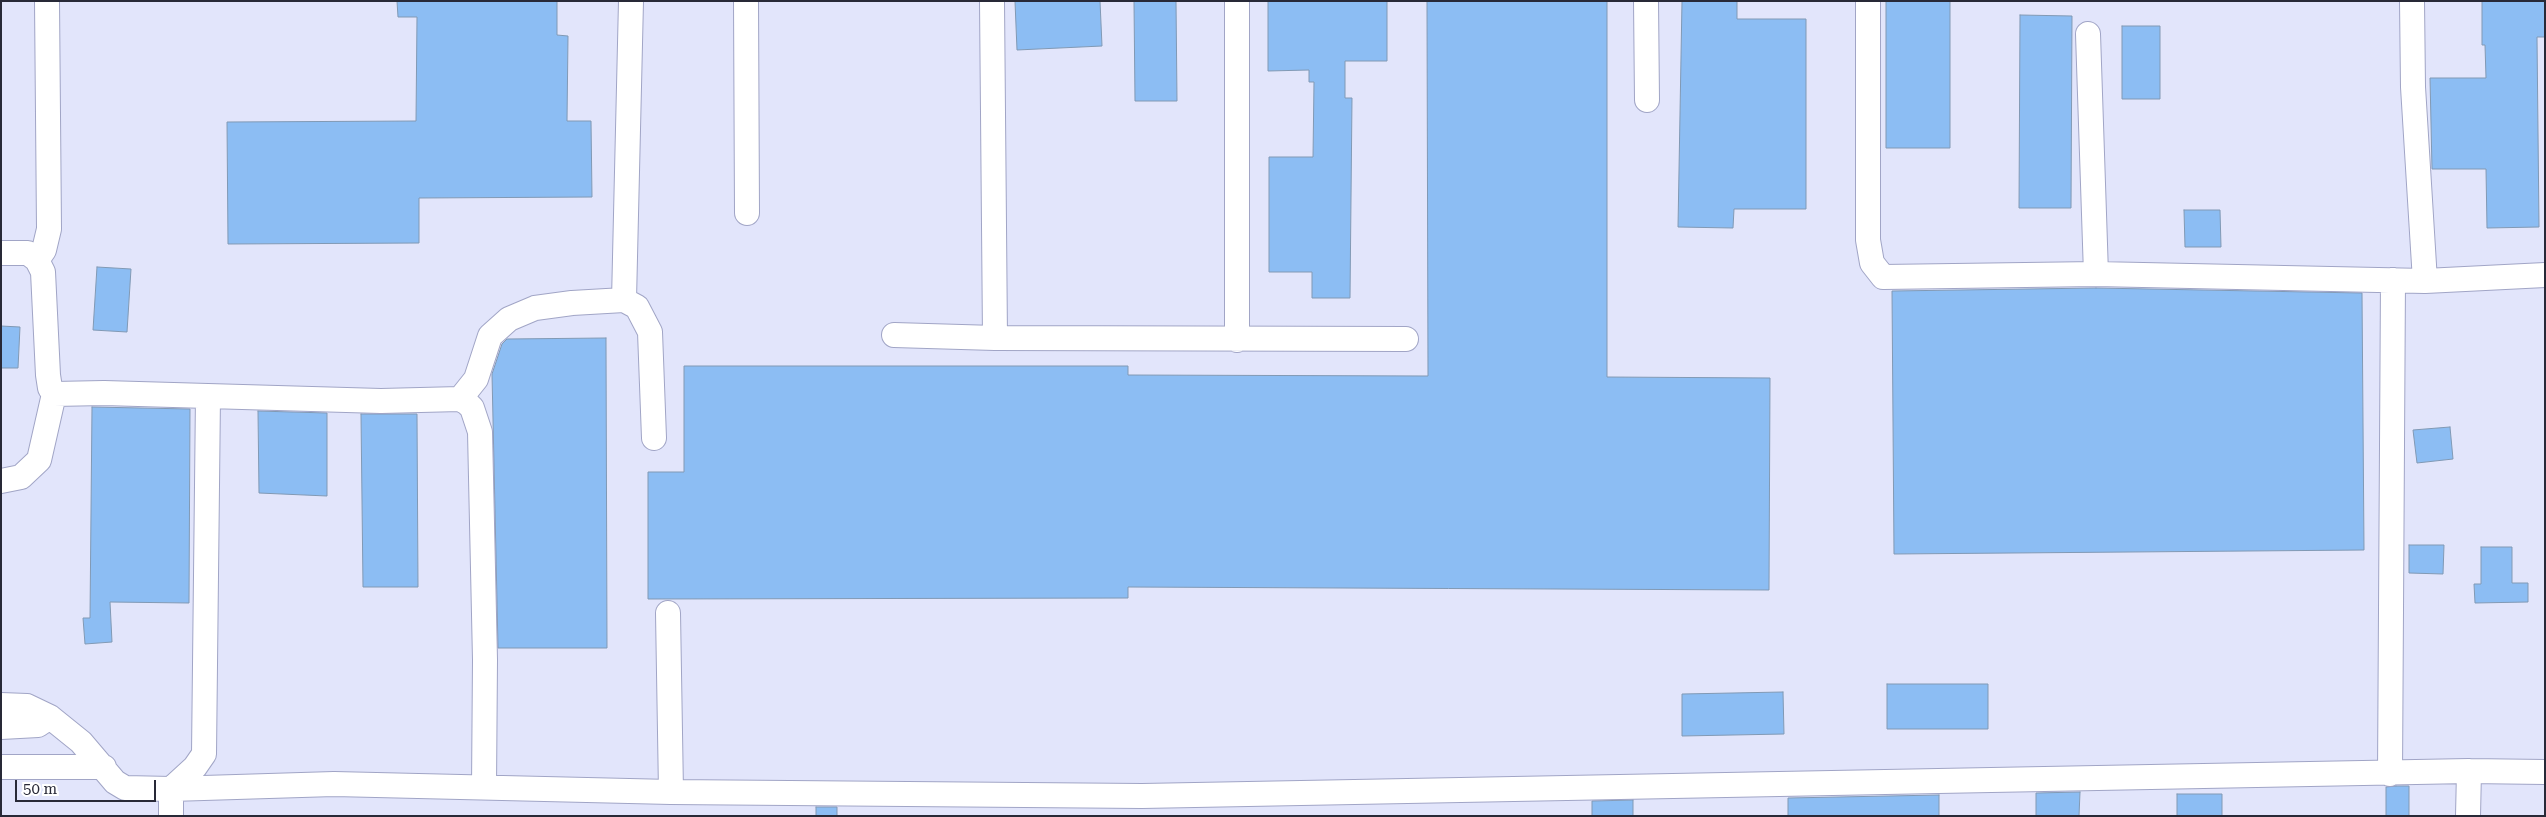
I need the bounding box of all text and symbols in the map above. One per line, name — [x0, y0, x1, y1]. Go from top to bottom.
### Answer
scale bar — [18, 770, 159, 802]
text: 50 m — [23, 780, 57, 798]

